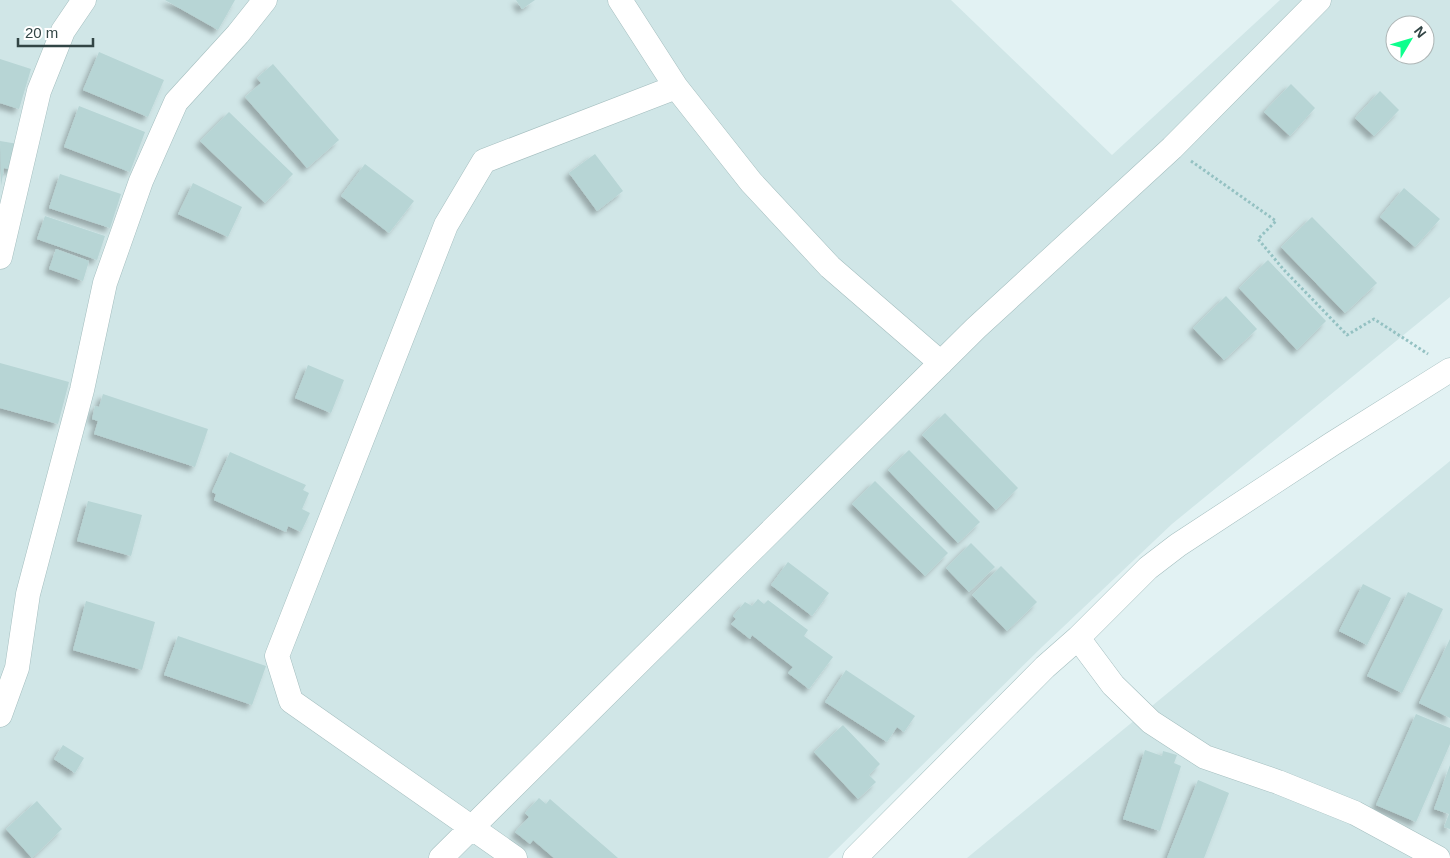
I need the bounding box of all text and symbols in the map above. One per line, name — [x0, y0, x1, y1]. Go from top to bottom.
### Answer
scale bar — [18, 15, 92, 47]
north arrow — [1385, 15, 1435, 65]
text: N — [1411, 23, 1430, 41]
text: 20 m — [25, 24, 58, 41]

